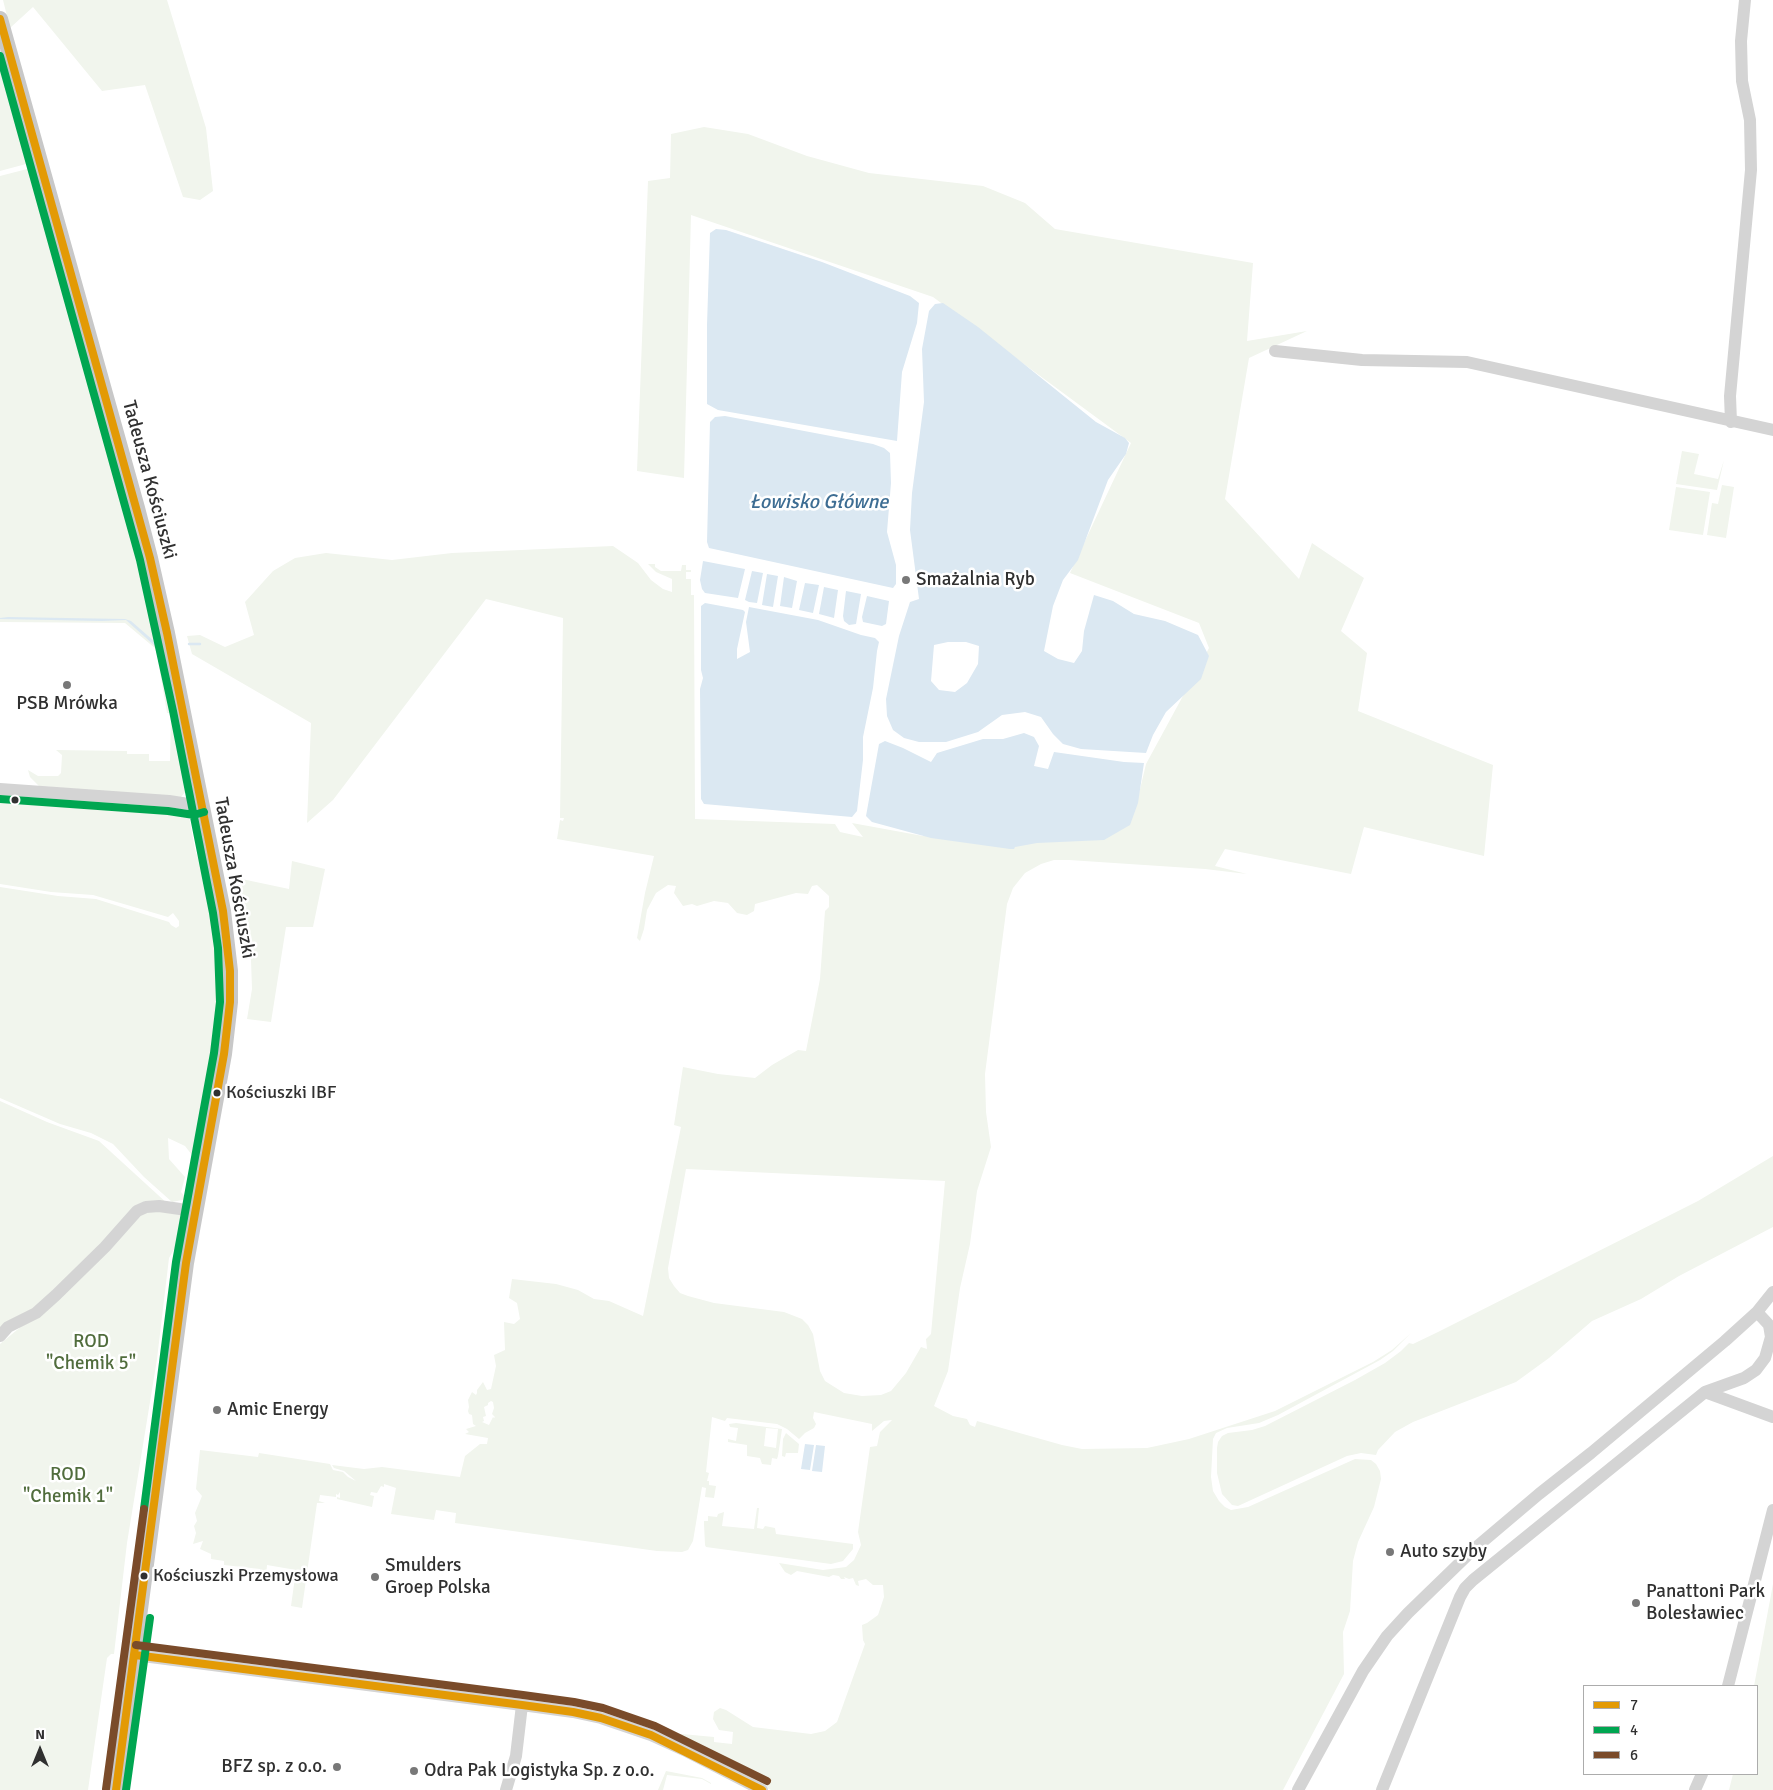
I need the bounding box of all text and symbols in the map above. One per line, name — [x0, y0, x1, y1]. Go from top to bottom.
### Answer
street label: Tadeusza Kościuszki — [117, 398, 181, 562]
water label: Łowisko Główne — [750, 491, 888, 515]
place label: Smażalnia Ryb — [916, 569, 1035, 591]
marker: Smażalnia Ryb — [900, 574, 912, 586]
marker: PSB Mrówka — [61, 679, 73, 691]
place label: PSB Mrówka — [16, 693, 118, 715]
unlabelled marker — [10, 795, 20, 805]
street label: Tadeusza Kościuszki — [209, 796, 259, 960]
place label: Kościuszki IBF — [226, 1082, 336, 1104]
marker: Kościuszki IBF — [212, 1088, 222, 1098]
park label: ROD "Chemik 5" — [46, 1331, 136, 1375]
place label: Amic Energy — [227, 1399, 328, 1421]
marker: Amic Energy — [211, 1404, 223, 1416]
park label: ROD "Chemik 1" — [23, 1464, 113, 1508]
place label: Auto szyby — [1400, 1541, 1487, 1563]
marker: Auto szyby — [1384, 1546, 1396, 1558]
place label: Smulders Groep Polska — [385, 1555, 491, 1599]
place label: Kościuszki Przemysłowa — [153, 1565, 339, 1587]
marker: Kościuszki Przemysłowa — [139, 1571, 149, 1581]
marker: Smulders Groep Polska — [369, 1571, 381, 1583]
place label: Panattoni Park Bolesławiec — [1646, 1581, 1765, 1625]
marker: Panattoni Park Bolesławiec — [1630, 1597, 1642, 1609]
legend — [1583, 1685, 1758, 1775]
text: 7 — [1630, 1696, 1638, 1714]
text: 4 — [1630, 1721, 1638, 1739]
north arrow — [15, 1725, 65, 1775]
text: N — [35, 1726, 45, 1743]
text: 6 — [1630, 1746, 1638, 1764]
place label: BFZ sp. z o.o. — [221, 1756, 327, 1778]
place label: Odra Pak Logistyka Sp. z o.o. — [424, 1760, 654, 1782]
marker: BFZ sp. z o.o. — [331, 1761, 343, 1773]
marker: Odra Pak Logistyka Sp. z o.o. — [408, 1765, 420, 1777]

